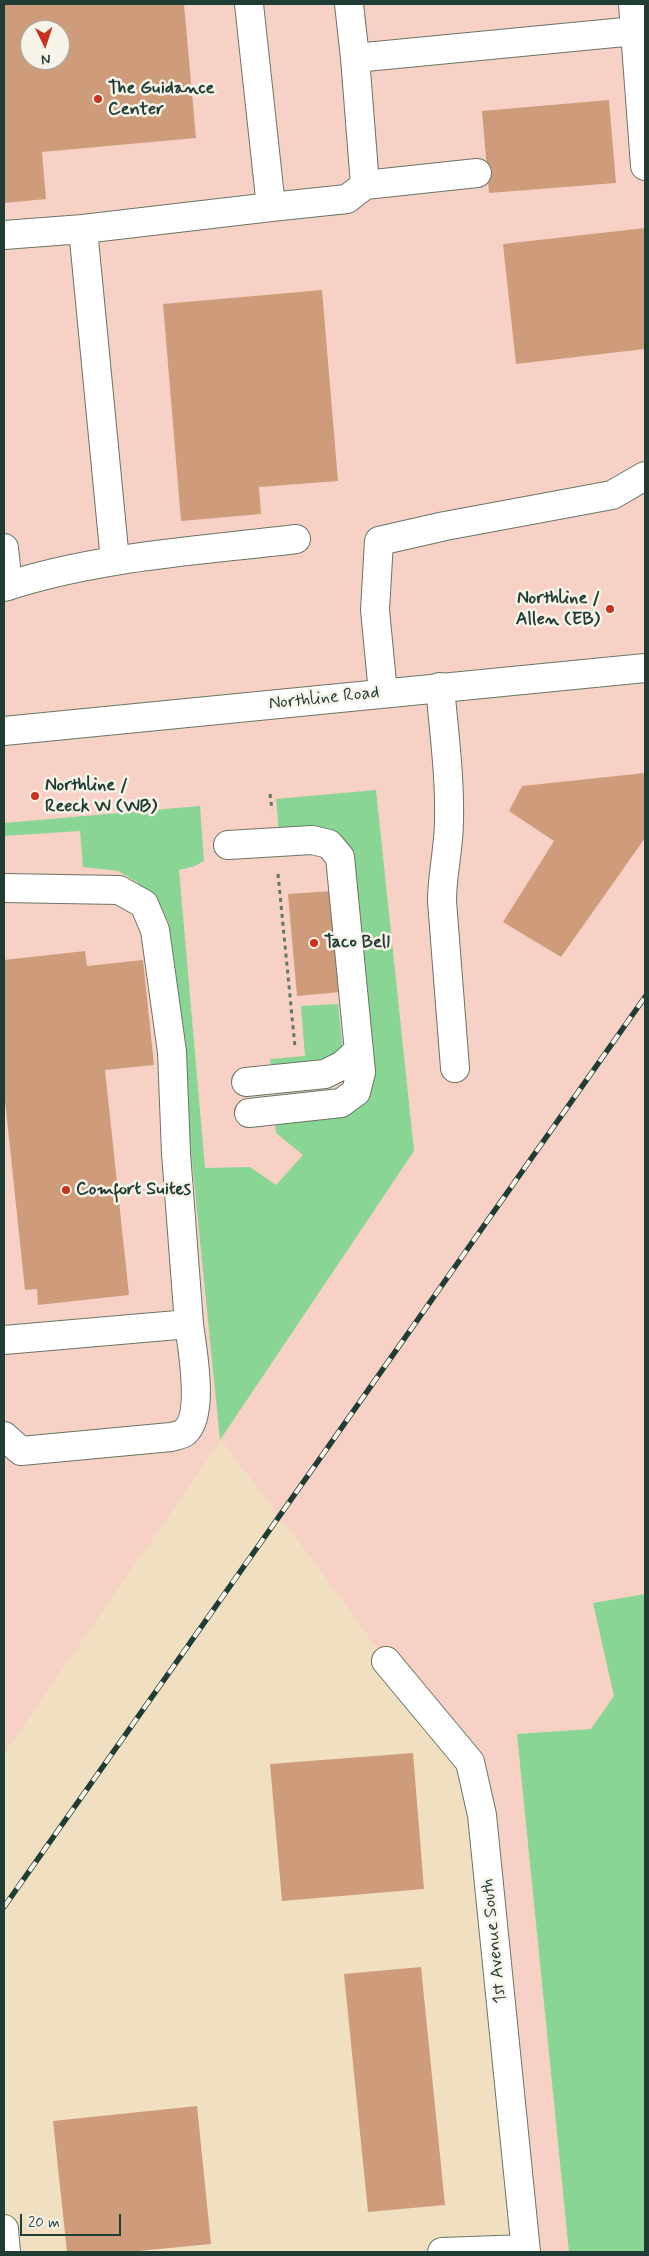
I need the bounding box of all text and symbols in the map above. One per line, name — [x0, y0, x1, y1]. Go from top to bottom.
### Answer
north arrow — [20, 20, 70, 70]
text: N — [41, 50, 51, 68]
place label: The Guidance Center — [108, 78, 214, 120]
marker: The Guidance Center — [92, 93, 104, 105]
place label: Northline / Allen (EB) — [516, 588, 600, 630]
marker: Northline / Allen (EB) — [604, 603, 616, 615]
street label: Northline Road — [268, 682, 380, 716]
place label: Northline / Reeck W (WB) — [45, 775, 157, 818]
marker: Northline / Reeck W (WB) — [29, 790, 41, 802]
place label: Taco Bell — [324, 932, 390, 954]
marker: Taco Bell — [308, 937, 320, 949]
place label: Comfort Suites — [76, 1179, 191, 1201]
marker: Comfort Suites — [60, 1184, 72, 1196]
street label: 1st Avenue South — [478, 1877, 512, 2005]
scale bar — [22, 2204, 124, 2236]
text: 20 m — [28, 2213, 60, 2233]

